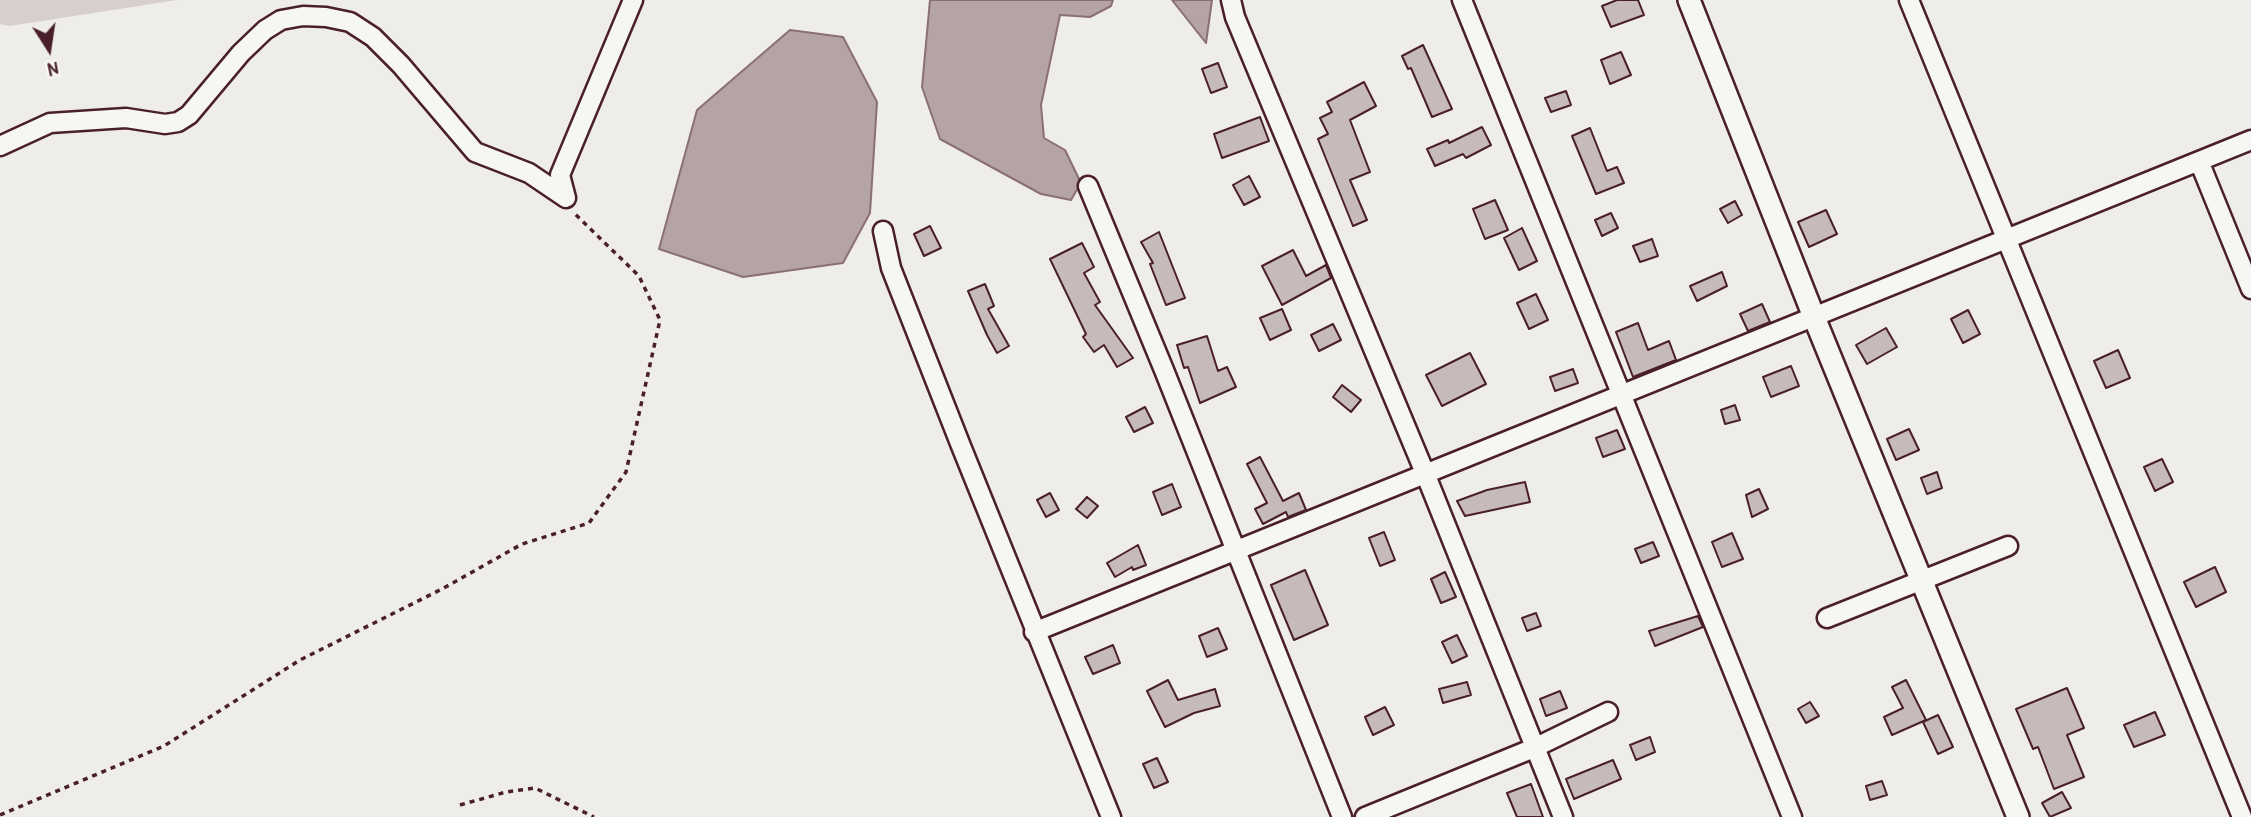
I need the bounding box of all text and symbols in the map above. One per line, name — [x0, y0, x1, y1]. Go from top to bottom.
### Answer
north arrow — [14, 14, 84, 84]
text: N — [46, 56, 61, 83]

